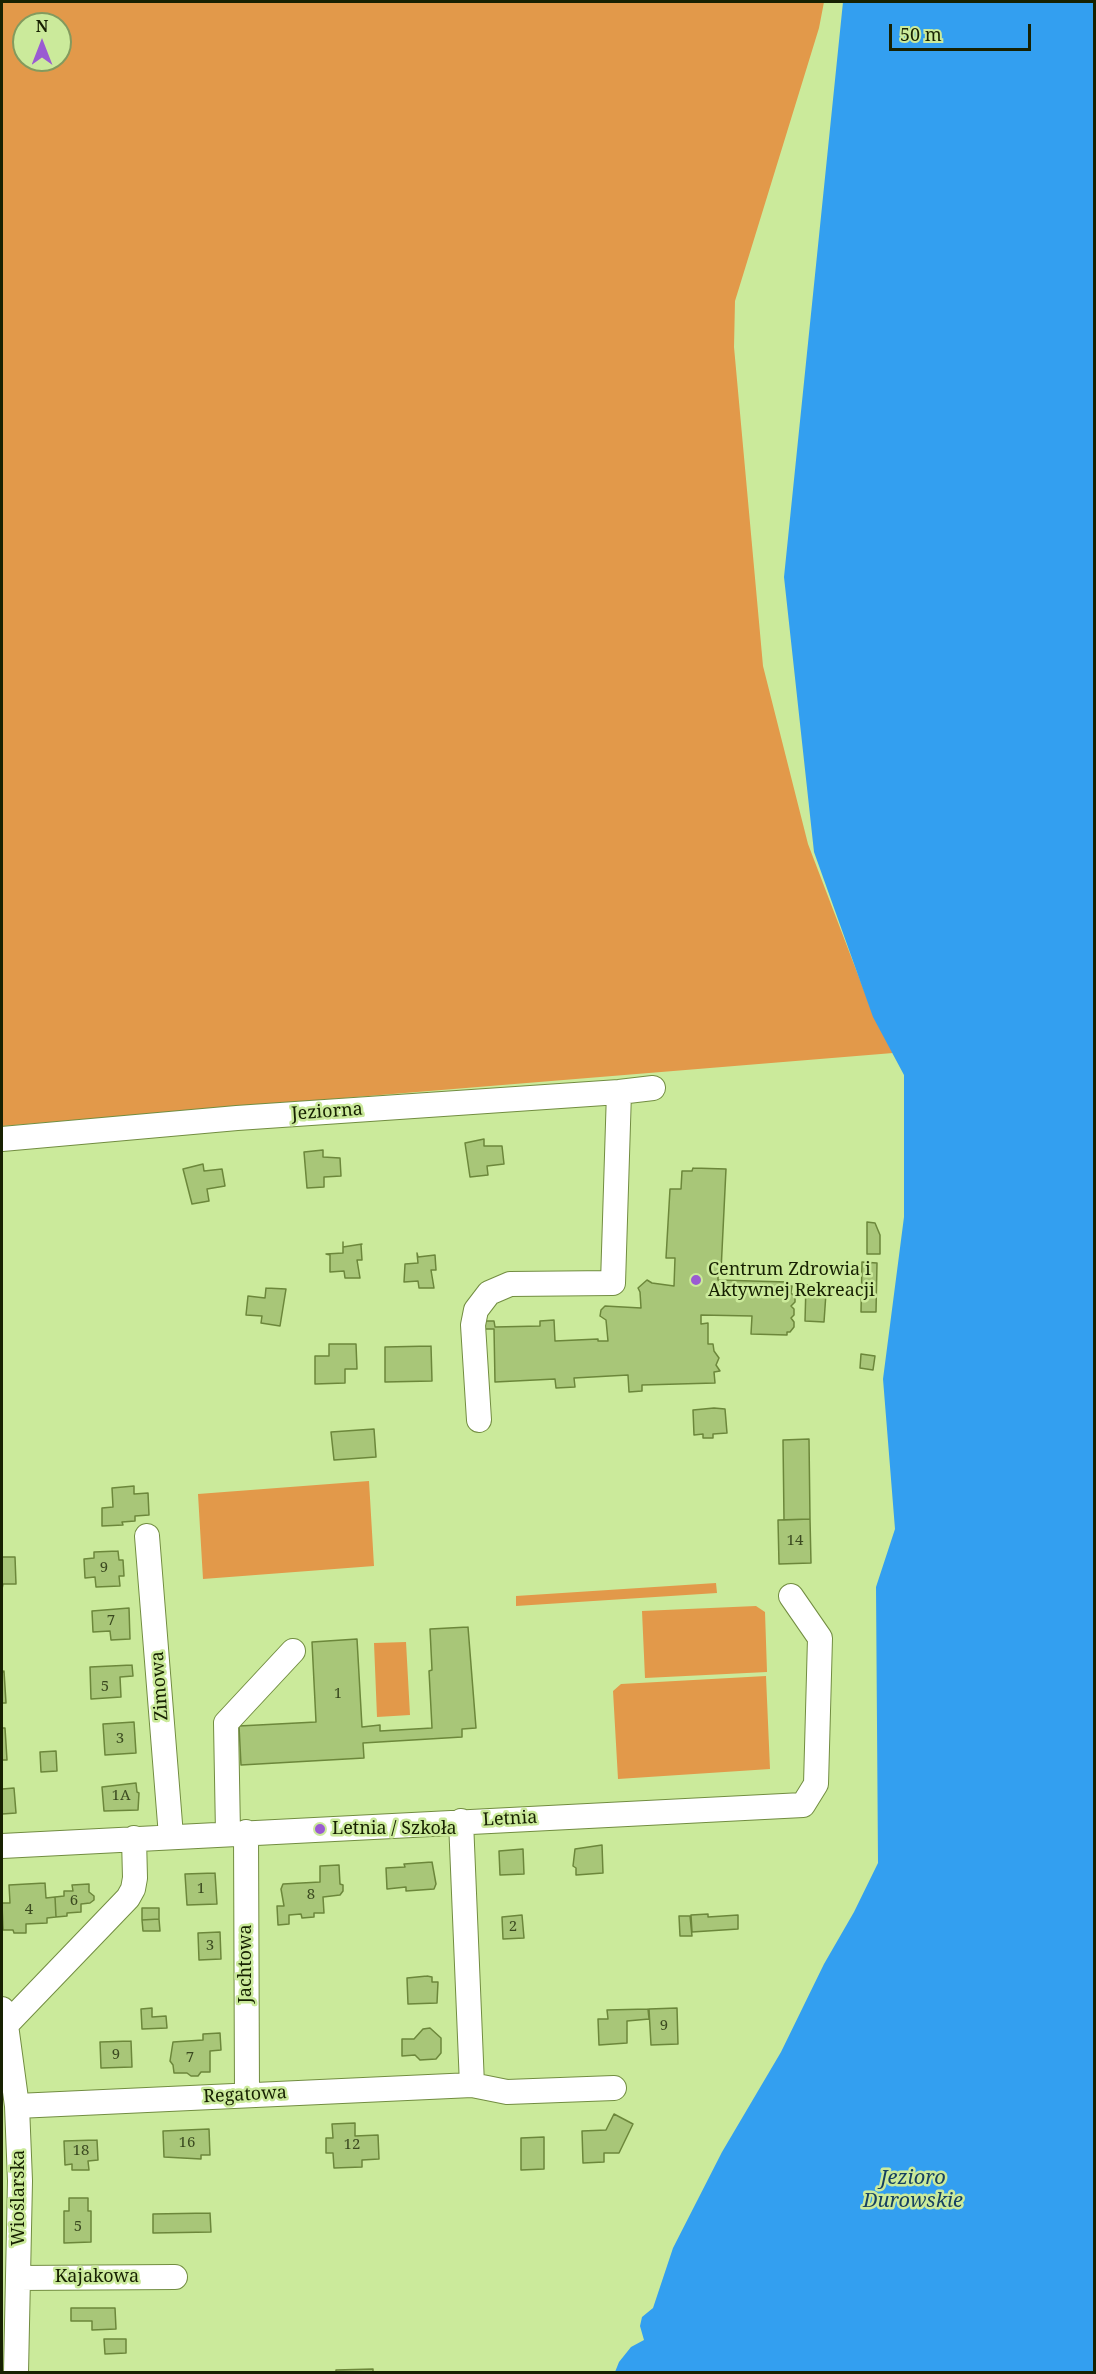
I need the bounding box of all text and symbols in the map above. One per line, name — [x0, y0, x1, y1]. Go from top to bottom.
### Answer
north arrow — [12, 12, 72, 72]
scale bar — [892, 12, 1034, 50]
text: N — [36, 15, 48, 37]
text: 50 m — [900, 22, 942, 46]
street label: Jeziorna — [291, 1099, 363, 1125]
place label: Centrum Zdrowia i Aktywnej Rekreacji — [708, 1259, 875, 1302]
marker: Centrum Zdrowia i Aktywnej Rekreacji — [689, 1273, 703, 1287]
house number: 14 — [787, 1532, 803, 1550]
house number: 9 — [100, 1559, 108, 1577]
house number: 7 — [107, 1612, 115, 1630]
street label: Zimowa — [147, 1651, 173, 1721]
house number: 5 — [101, 1678, 109, 1696]
house number: 1 — [334, 1685, 342, 1703]
house number: 3 — [116, 1730, 124, 1748]
house number: 1A — [112, 1787, 130, 1805]
street label: Letnia — [482, 1807, 538, 1831]
place label: Letnia / Szkoła — [332, 1818, 457, 1840]
marker: Letnia / Szkoła — [313, 1822, 327, 1836]
house number: 1 — [197, 1880, 205, 1898]
house number: 8 — [307, 1886, 315, 1904]
house number: 6 — [70, 1892, 78, 1910]
house number: 4 — [25, 1901, 33, 1919]
house number: 2 — [509, 1918, 517, 1936]
street label: Jachtowa — [235, 1924, 257, 2004]
house number: 3 — [206, 1937, 214, 1955]
house number: 9 — [660, 2017, 668, 2035]
house number: 9 — [112, 2046, 120, 2064]
house number: 7 — [186, 2049, 194, 2067]
street label: Regatowa — [203, 2082, 287, 2108]
house number: 16 — [179, 2134, 195, 2152]
house number: 12 — [344, 2136, 360, 2154]
house number: 18 — [73, 2142, 89, 2160]
street label: Wioślarska — [8, 2150, 30, 2246]
water label: Jezioro Durowskie — [863, 2166, 963, 2213]
house number: 5 — [74, 2218, 82, 2236]
street label: Kajakowa — [55, 2266, 139, 2288]

